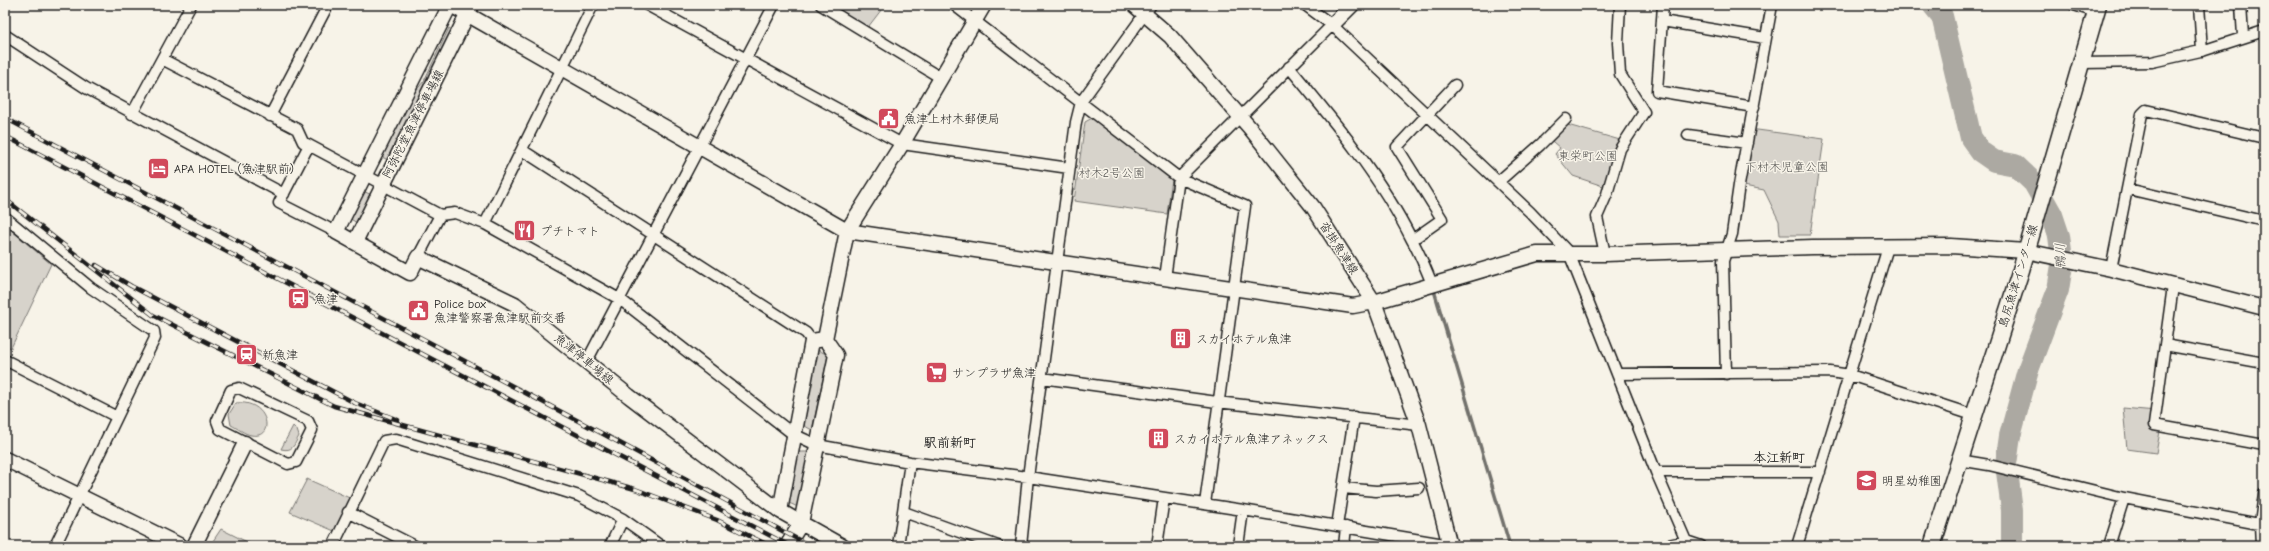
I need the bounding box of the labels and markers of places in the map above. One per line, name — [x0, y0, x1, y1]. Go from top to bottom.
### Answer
public building icon: 魚津上村木郵便局 — [875, 106, 901, 132]
place label: 魚津上村木郵便局 — [904, 112, 1000, 126]
hotel icon: APA HOTEL (魚津駅前) — [146, 156, 172, 182]
place label: APA HOTEL (魚津駅前) — [174, 162, 294, 176]
restaurant icon: プチトマト — [512, 218, 538, 244]
place label: プチトマト — [540, 224, 600, 238]
station icon: 魚津 — [286, 286, 312, 312]
place label: 魚津 — [314, 292, 338, 306]
place label: Police box 魚津警察署魚津駅前交番 — [434, 297, 566, 325]
public building icon: Police box 魚津警察署魚津駅前交番 — [405, 298, 431, 324]
building icon: スカイホテル魚津 — [1167, 326, 1193, 352]
place label: スカイホテル魚津 — [1196, 332, 1292, 346]
station icon: 新魚津 — [234, 342, 260, 368]
place label: 新魚津 — [262, 348, 298, 362]
supermarket icon: サンプラザ魚津 — [923, 360, 949, 386]
place label: サンプラザ魚津 — [952, 366, 1036, 380]
building icon: スカイホテル魚津アネックス — [1146, 426, 1172, 452]
place label: スカイホテル魚津アネックス — [1174, 432, 1329, 446]
school or university icon: 明星幼稚園 — [1854, 468, 1880, 494]
place label: 明星幼稚園 — [1882, 474, 1942, 488]

